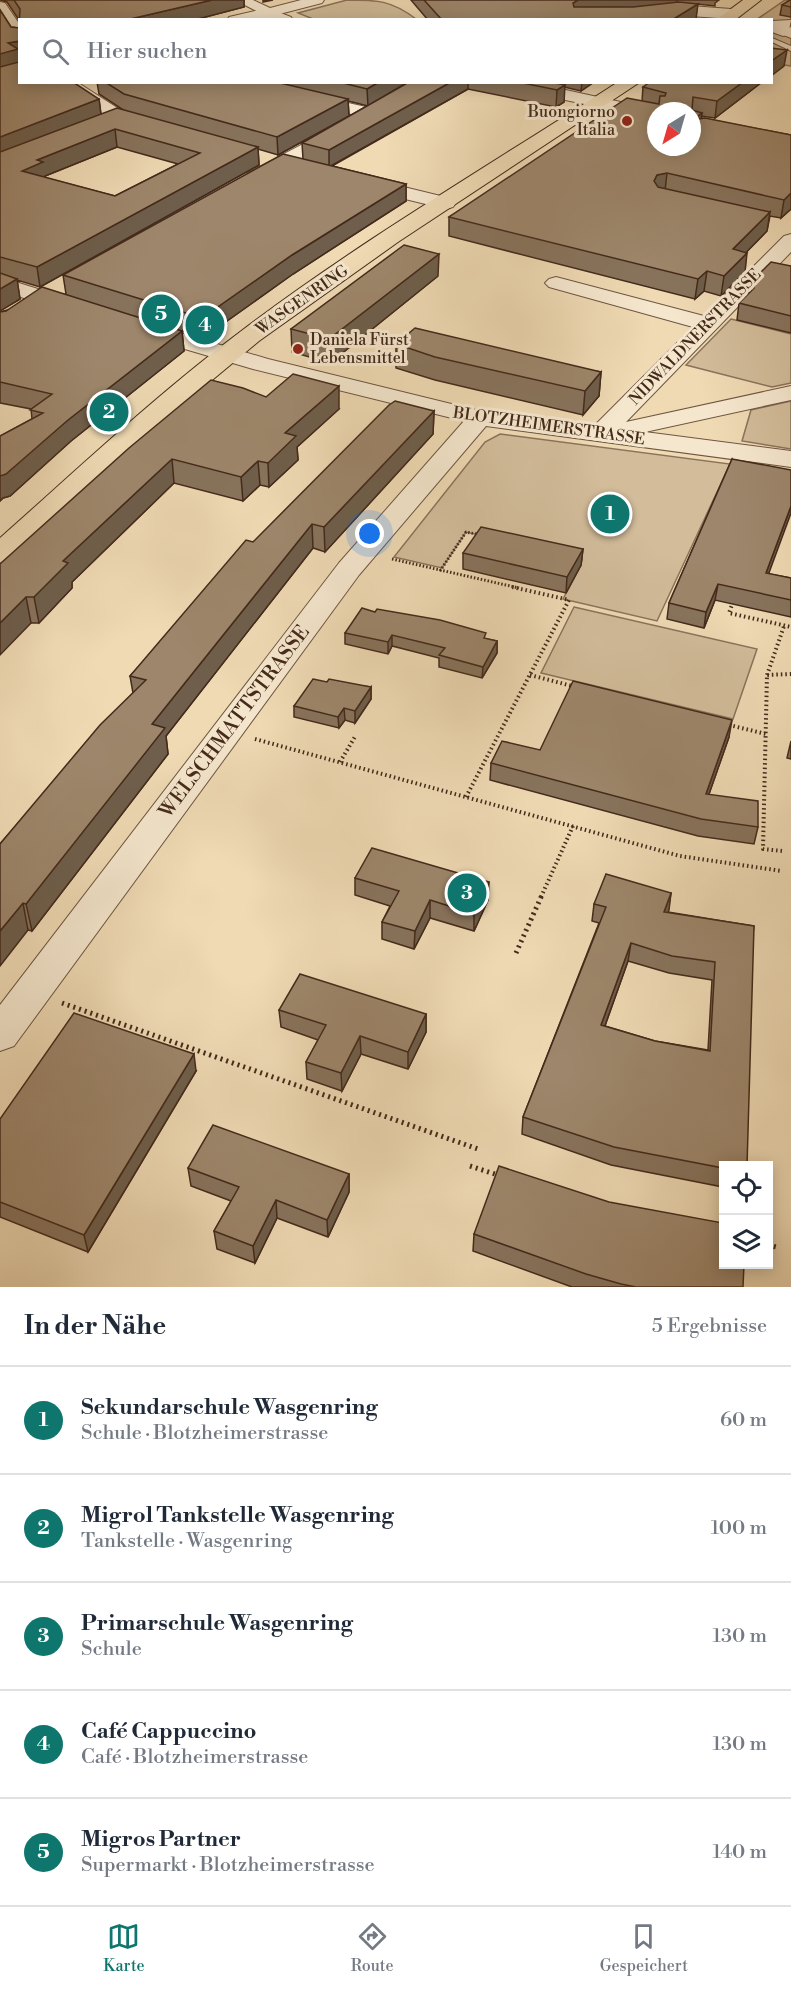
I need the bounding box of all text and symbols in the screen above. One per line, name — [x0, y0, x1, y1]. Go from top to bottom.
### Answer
search box — [18, 18, 773, 84]
icon: search — [39, 35, 72, 68]
text: Hier suchen — [87, 38, 207, 65]
place label: Buongiorno Italia — [527, 102, 616, 140]
north arrow — [647, 102, 701, 156]
marker: Buongiorno Italia — [620, 114, 634, 128]
street label: WASGENRING — [251, 261, 352, 340]
street label: NIDWALDNERSTRASSE — [625, 265, 765, 409]
pin: 5 — [142, 292, 180, 336]
pin: 4 — [186, 302, 224, 348]
place label: Daniela Fürst Lebensmittel — [310, 330, 409, 368]
marker: Daniela Fürst Lebensmittel — [291, 342, 305, 356]
pin: 2 — [90, 390, 128, 434]
street label: BLOTZHEIMERSTRASSE — [451, 402, 646, 449]
pin: 1 — [590, 492, 630, 536]
your location — [355, 519, 384, 548]
street label: WELSCHMATTSTRASSE — [154, 621, 316, 824]
pin: 3 — [448, 870, 486, 916]
map controls — [719, 1161, 773, 1269]
button: locate — [719, 1161, 773, 1215]
button: layers — [719, 1215, 773, 1269]
text: In der Nähe — [24, 1310, 166, 1342]
text: 5 Ergebnisse — [652, 1314, 767, 1339]
text: Sekundarschule Wasgenring — [81, 1394, 378, 1421]
text: 1 — [39, 1408, 48, 1433]
text: 60 m — [720, 1408, 767, 1433]
text: Schule · Blotzheimerstrasse — [81, 1421, 328, 1446]
text: Migrol Tankstelle Wasgenring — [81, 1502, 394, 1529]
text: 2 — [37, 1516, 50, 1541]
text: 100 m — [711, 1516, 767, 1541]
text: Tankstelle · Wasgenring — [81, 1529, 292, 1554]
text: Primarschule Wasgenring — [81, 1610, 353, 1637]
text: 3 — [37, 1624, 50, 1649]
text: 130 m — [712, 1624, 767, 1649]
text: Schule — [81, 1637, 142, 1662]
text: Café Cappuccino — [81, 1718, 257, 1745]
text: 4 — [37, 1732, 50, 1757]
text: 130 m — [712, 1732, 767, 1757]
text: Café · Blotzheimerstrasse — [81, 1745, 308, 1770]
text: Migros Partner — [81, 1826, 241, 1853]
text: 5 — [37, 1840, 50, 1865]
text: 140 m — [712, 1840, 767, 1865]
text: Supermarkt · Blotzheimerstrasse — [81, 1853, 375, 1878]
tab: Karte — [103, 1920, 145, 1976]
tab: Route — [351, 1920, 393, 1976]
tab: Gespeichert — [600, 1920, 688, 1976]

